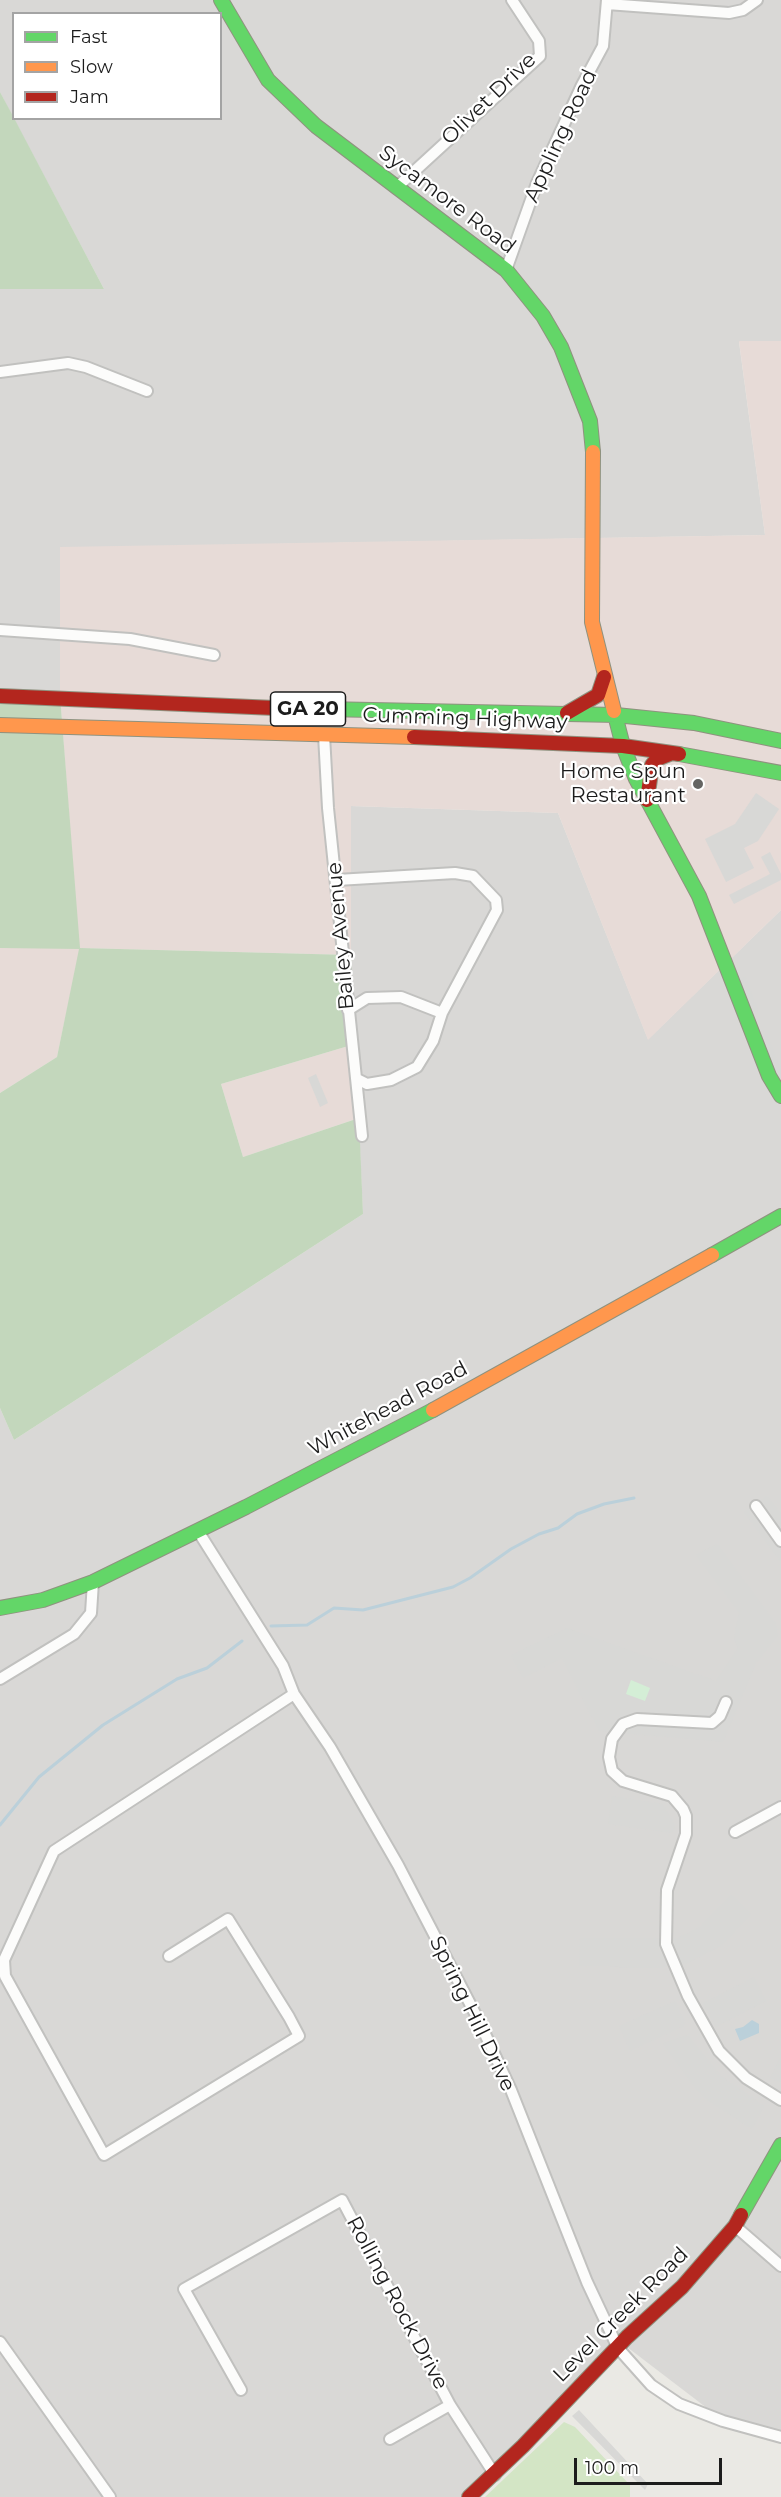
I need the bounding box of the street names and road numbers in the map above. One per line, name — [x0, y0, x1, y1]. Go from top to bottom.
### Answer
street label: Olivet Drive — [436, 48, 542, 150]
street label: Appling Road — [519, 66, 603, 206]
street label: Sycamore Road — [374, 140, 520, 260]
road number: GA 20 — [270, 692, 346, 726]
street label: Cumming Highway — [362, 703, 568, 735]
street label: Bailey Avenue — [322, 861, 360, 1011]
street label: Whitehead Road — [304, 1356, 472, 1462]
street label: Spring Hill Drive — [423, 1932, 521, 2096]
street label: Rolling Rock Drive — [341, 2212, 453, 2394]
street label: Level Creek Road — [548, 2242, 694, 2388]

